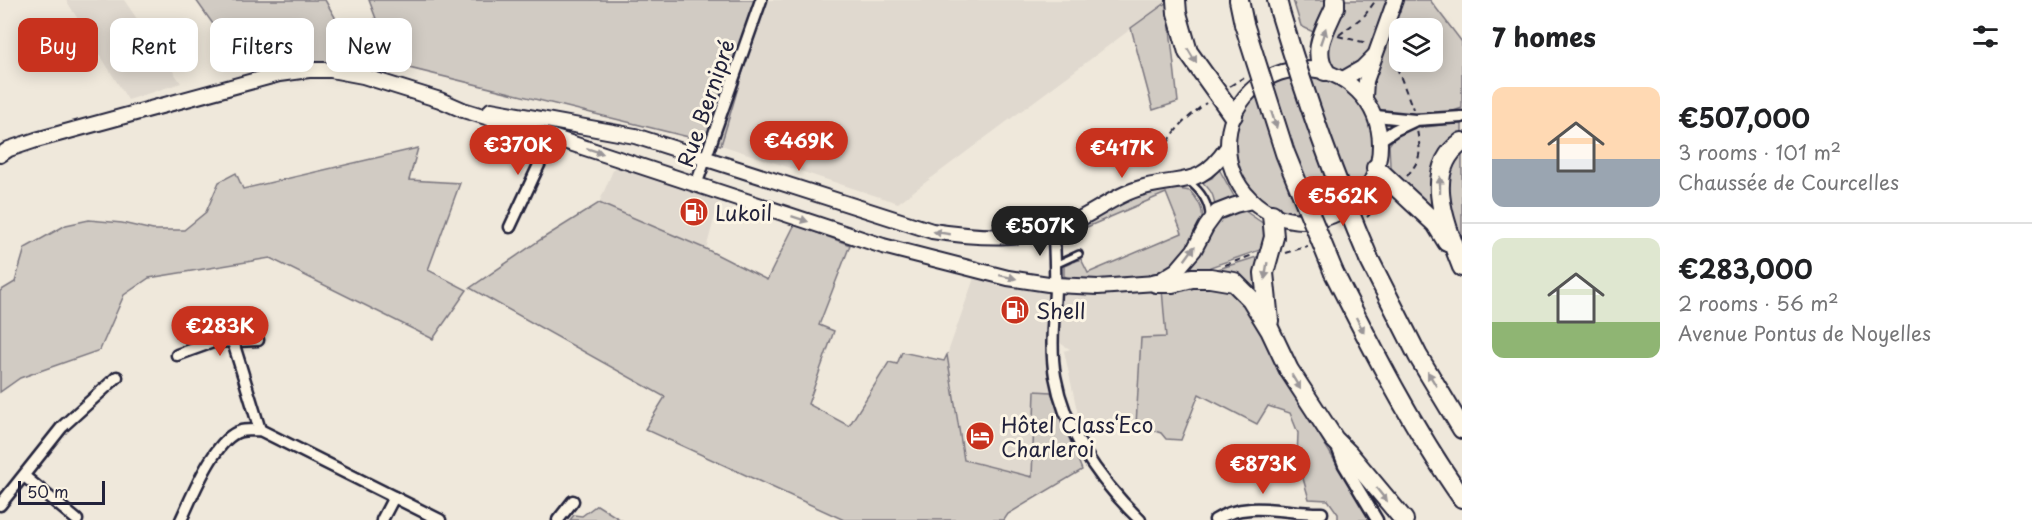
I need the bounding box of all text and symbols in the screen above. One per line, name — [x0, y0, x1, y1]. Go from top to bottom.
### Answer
text: 7 homes — [1492, 17, 1596, 56]
chip: Buy — [18, 18, 98, 72]
chip: Rent — [110, 18, 198, 72]
chip: Filters — [210, 18, 314, 72]
chip: New — [326, 18, 412, 72]
map controls — [1389, 18, 1443, 72]
button: layers — [1389, 18, 1443, 72]
icon: filters — [1969, 20, 2002, 53]
one-way arrow — [1319, 27, 1329, 45]
street label: Rue Bernipré — [668, 35, 742, 171]
one-way arrow — [1186, 47, 1197, 64]
text: €507,000 — [1678, 98, 1810, 137]
one-way arrow — [1270, 111, 1280, 129]
icon: home — [1540, 111, 1612, 183]
pin: €469K — [757, 121, 841, 172]
pin: €370K — [476, 125, 560, 176]
text: €469K — [764, 125, 834, 155]
pin: €417K — [1080, 128, 1164, 179]
text: €370K — [484, 129, 552, 159]
text: €417K — [1090, 132, 1154, 162]
text: 3 rooms · 101 m² — [1678, 137, 1841, 167]
one-way arrow — [586, 147, 604, 156]
text: Chaussée de Courcelles — [1678, 167, 1899, 197]
one-way arrow — [1435, 175, 1445, 194]
pin: €562K — [1301, 176, 1385, 227]
text: €562K — [1308, 180, 1378, 210]
fuel station icon: Lukoil — [678, 196, 710, 228]
place label: Lukoil — [715, 196, 772, 228]
pin: €507K — [998, 206, 1082, 257]
text: €507K — [1005, 210, 1075, 240]
one-way arrow — [791, 214, 809, 224]
one-way arrow — [932, 228, 951, 237]
one-way arrow — [1184, 246, 1196, 262]
text: €283,000 — [1678, 249, 1813, 288]
one-way arrow — [1261, 262, 1270, 281]
icon: home — [1540, 262, 1612, 334]
one-way arrow — [998, 273, 1017, 282]
text: 2 rooms · 56 m² — [1678, 288, 1839, 318]
fuel station icon: Shell — [999, 294, 1031, 326]
place label: Shell — [1036, 294, 1085, 326]
pin: €283K — [178, 306, 262, 357]
text: €283K — [185, 310, 255, 340]
one-way arrow — [1356, 317, 1365, 334]
text: Avenue Pontus de Noyelles — [1678, 318, 1931, 348]
one-way arrow — [1427, 370, 1437, 387]
one-way arrow — [1291, 374, 1302, 390]
place label: Hôtel Class‘Eco Charleroi — [1001, 408, 1153, 464]
hotel icon: Hôtel Class‘Eco Charleroi — [964, 420, 996, 452]
pin: €873K — [1221, 444, 1305, 495]
text: €873K — [1229, 448, 1297, 478]
scale bar — [18, 478, 105, 506]
text: 50 m — [27, 479, 68, 503]
one-way arrow — [1376, 487, 1389, 503]

